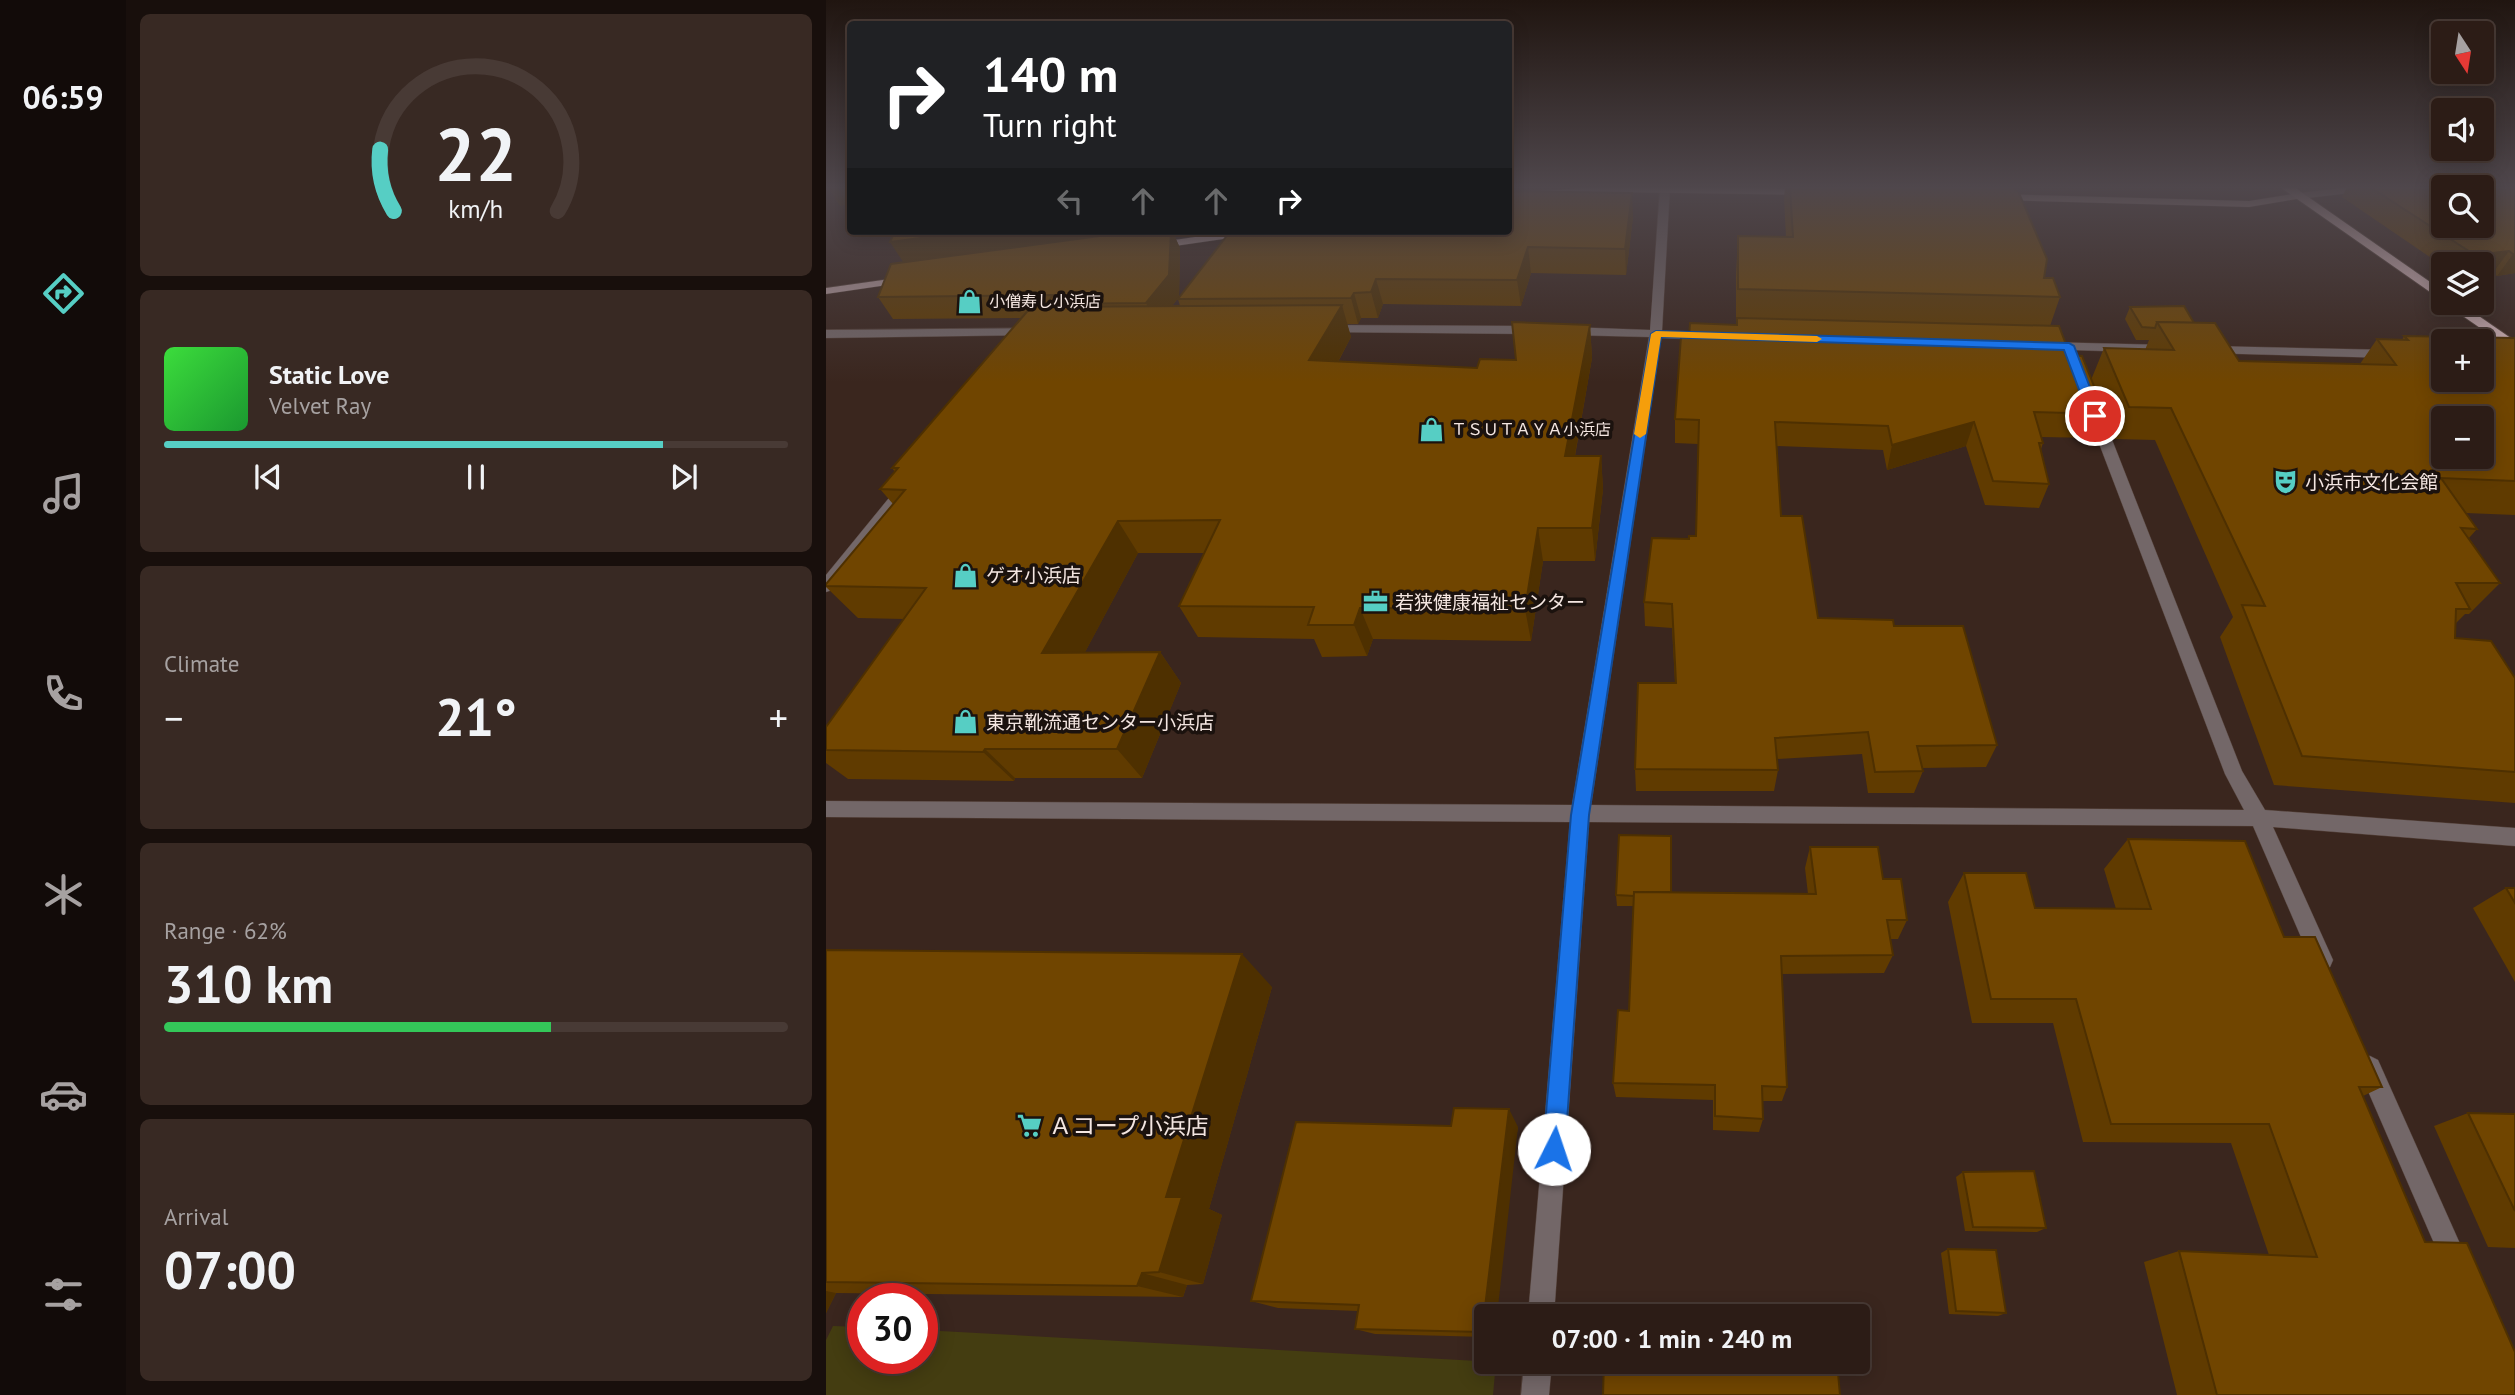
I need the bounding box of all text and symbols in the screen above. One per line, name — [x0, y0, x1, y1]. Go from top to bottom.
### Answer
north arrow — [2431, 21, 2494, 84]
map controls — [2431, 21, 2494, 469]
text: 140 m — [983, 42, 1118, 106]
icon: right — [868, 49, 959, 140]
text: 06:59 — [22, 76, 104, 118]
button: sound — [2431, 98, 2494, 161]
text: Turn right — [983, 104, 1117, 146]
text: 22 — [435, 107, 517, 201]
button: search — [2431, 175, 2494, 238]
icon: left — [1051, 182, 1089, 220]
icon: ahead — [1124, 182, 1162, 220]
icon: ahead — [1197, 182, 1235, 220]
icon: right — [1270, 182, 1308, 220]
text: km/h — [449, 193, 503, 225]
button: layers — [2431, 252, 2494, 315]
icon: directions — [39, 269, 88, 318]
shop icon: 小僧寿し小浜店 — [955, 287, 983, 315]
place label: 小僧寿し小浜店 — [989, 291, 1101, 311]
button: + — [2431, 329, 2494, 392]
text: Static Love — [269, 358, 390, 391]
pin — [2065, 386, 2125, 446]
text: Velvet Ray — [269, 391, 371, 420]
icon: arrive — [2076, 397, 2114, 435]
button: − — [2431, 406, 2494, 469]
shop icon: ＴＳＵＴＡＹＡ小浜店 — [1417, 415, 1445, 443]
place label: ＴＳＵＴＡＹＡ小浜店 — [1451, 419, 1611, 439]
icon: previous — [249, 458, 287, 496]
icon: pause — [457, 458, 495, 496]
icon: next — [665, 458, 703, 496]
theatre icon: 小浜市文化会館 — [2271, 468, 2299, 496]
icon: music — [39, 469, 88, 518]
place label: 小浜市文化会館 — [2305, 470, 2438, 494]
shop icon: ゲオ小浜店 — [952, 561, 980, 589]
place label: ゲオ小浜店 — [986, 563, 1081, 587]
office icon: 若狭健康福祉センター — [1361, 588, 1389, 616]
place label: 若狭健康福祉センター — [1395, 590, 1585, 614]
text: Climate — [164, 649, 239, 678]
icon: phone — [39, 669, 88, 718]
text: 21° — [435, 683, 517, 750]
text: − — [164, 693, 183, 742]
text: + — [769, 693, 788, 742]
shop icon: 東京靴流通センター小浜店 — [952, 708, 980, 736]
place label: 東京靴流通センター小浜店 — [986, 710, 1214, 734]
icon: climate — [39, 870, 88, 919]
text: Range · 62% — [164, 916, 287, 945]
text: 310 km — [164, 950, 333, 1017]
icon: car — [39, 1070, 88, 1119]
place label: Ａコープ小浜店 — [1049, 1111, 1209, 1140]
supermarket icon: Ａコープ小浜店 — [1015, 1112, 1043, 1140]
position arrow — [1517, 1112, 1591, 1186]
text: Arrival — [164, 1202, 228, 1231]
text: 07:00 — [164, 1236, 296, 1303]
icon: filters — [39, 1270, 88, 1319]
speed limit sign: 30 — [847, 1283, 938, 1374]
text: 07:00 · 1 min · 240 m — [1552, 1322, 1792, 1355]

